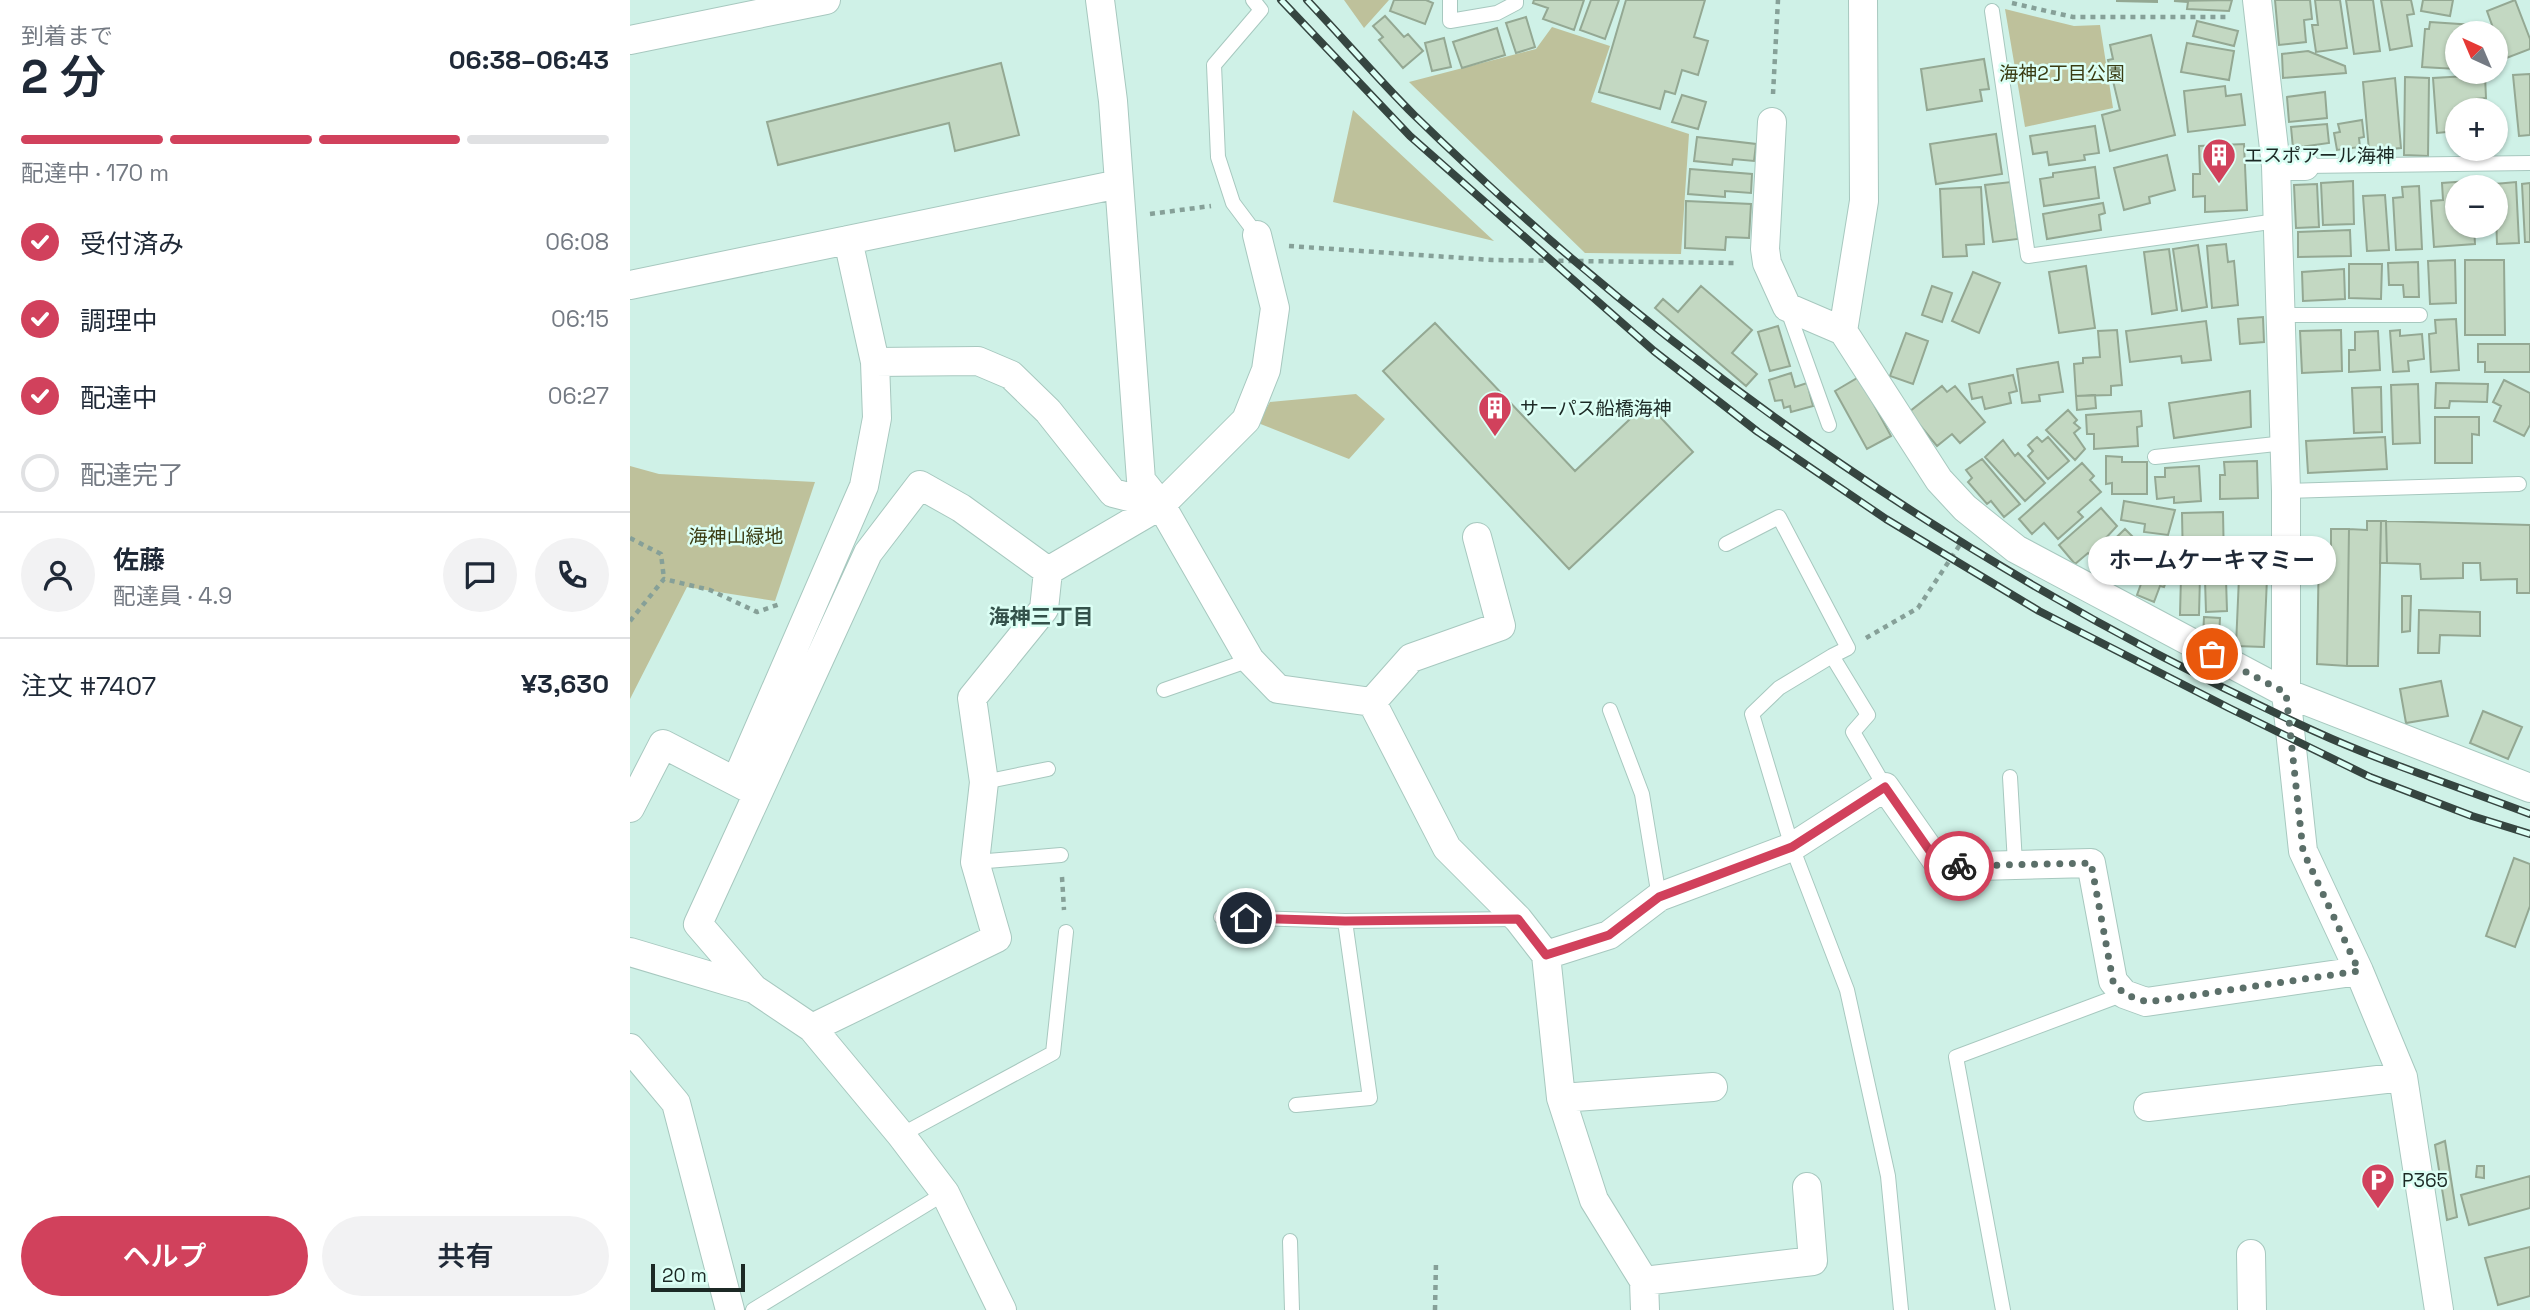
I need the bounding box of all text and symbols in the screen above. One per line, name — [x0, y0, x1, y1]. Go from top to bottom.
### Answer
text: 到着まで — [21, 21, 113, 51]
north arrow — [2445, 21, 2508, 84]
map controls — [2445, 21, 2508, 238]
text: 06:38–06:43 — [449, 43, 609, 77]
text: 2 分 — [21, 48, 106, 106]
park label: 海神2丁目公園 — [1999, 61, 2125, 86]
button: + — [2445, 98, 2508, 161]
building icon: エスポアール海神 — [2200, 136, 2238, 185]
place label: エスポアール海神 — [2244, 143, 2395, 168]
text: 配達中 · 170 m — [21, 158, 169, 188]
button: − — [2445, 175, 2508, 238]
icon: check — [21, 223, 59, 261]
text: 受付済み — [80, 227, 184, 261]
text: 06:08 — [545, 227, 609, 257]
icon: check — [21, 300, 59, 338]
text: 調理中 — [80, 304, 158, 338]
text: 06:15 — [551, 304, 609, 334]
icon: check — [21, 377, 59, 415]
text: 配達中 — [80, 381, 158, 415]
text: 06:27 — [548, 381, 609, 411]
building icon: サーパス船橋海神 — [1476, 389, 1514, 438]
place label: サーパス船橋海神 — [1520, 396, 1672, 421]
text: 配達完了 — [80, 458, 184, 492]
park label: 海神山緑地 — [688, 524, 784, 549]
callout: ホームケーキマミー — [2088, 535, 2336, 584]
button: person — [21, 538, 95, 612]
button: chat — [443, 538, 517, 612]
button: phone — [535, 538, 609, 612]
text: 佐藤 — [113, 543, 165, 577]
text: ホームケーキマミー — [2109, 545, 2315, 575]
text: 配達員 · 4.9 — [113, 581, 232, 611]
district label: 海神三丁目 — [989, 603, 1094, 630]
pin — [2182, 624, 2242, 684]
icon: bag — [2193, 635, 2231, 673]
text: ¥3,630 — [521, 667, 609, 701]
text: 注文 #7407 — [21, 669, 156, 703]
courier — [1924, 831, 1994, 901]
icon: bike — [1940, 847, 1978, 885]
pin — [1216, 888, 1276, 948]
icon: home — [1227, 899, 1265, 937]
parking icon: P365 — [2359, 1161, 2397, 1210]
place label: P365 — [2402, 1168, 2448, 1193]
button: ヘルプ — [21, 1216, 308, 1296]
button: 共有 — [322, 1216, 609, 1296]
scale bar — [651, 1261, 746, 1293]
text: 20 m — [662, 1263, 707, 1288]

